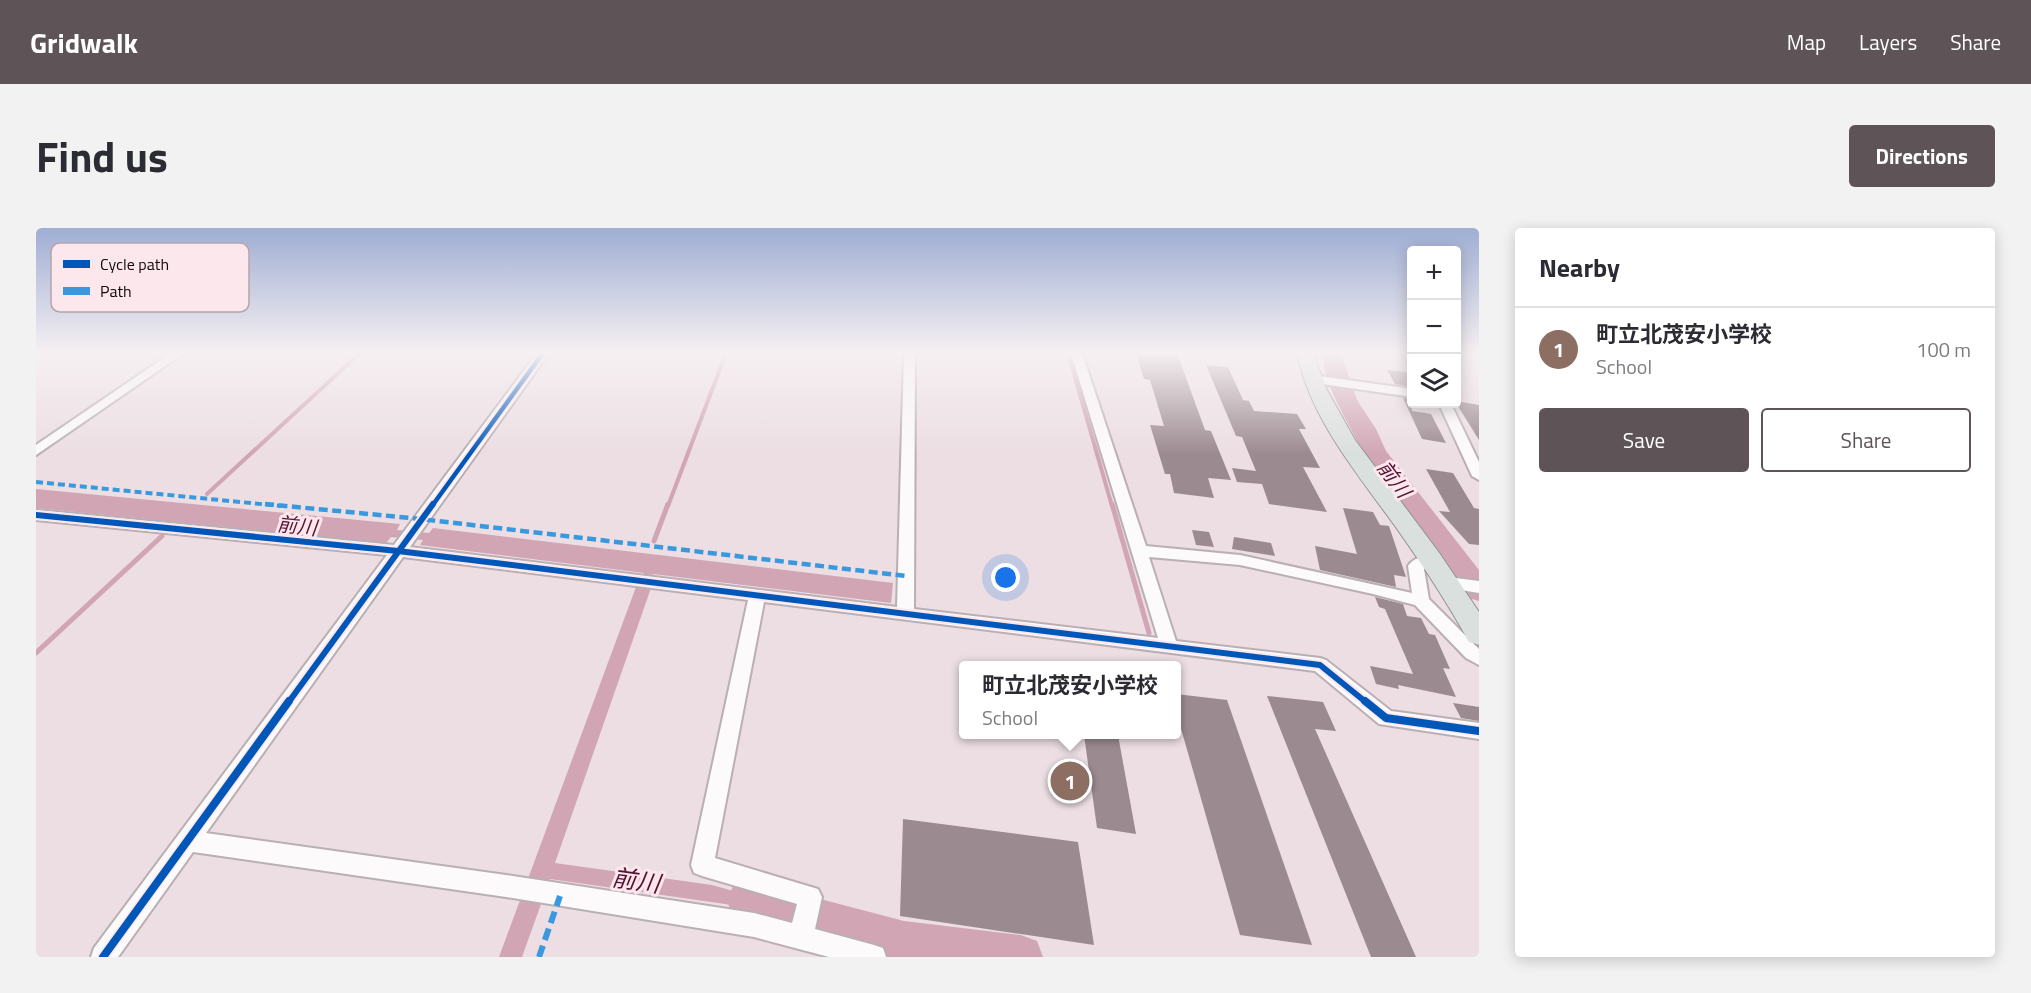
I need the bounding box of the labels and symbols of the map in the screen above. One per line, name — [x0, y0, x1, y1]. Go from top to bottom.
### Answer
legend — [51, 243, 249, 312]
text: Cycle path — [100, 252, 169, 276]
text: Path — [100, 279, 132, 303]
water label: 前川 — [1370, 453, 1420, 506]
water label: 前川 — [276, 508, 321, 543]
your location — [991, 563, 1020, 592]
pin: 1 — [1050, 758, 1090, 804]
water label: 前川 — [610, 859, 665, 902]

